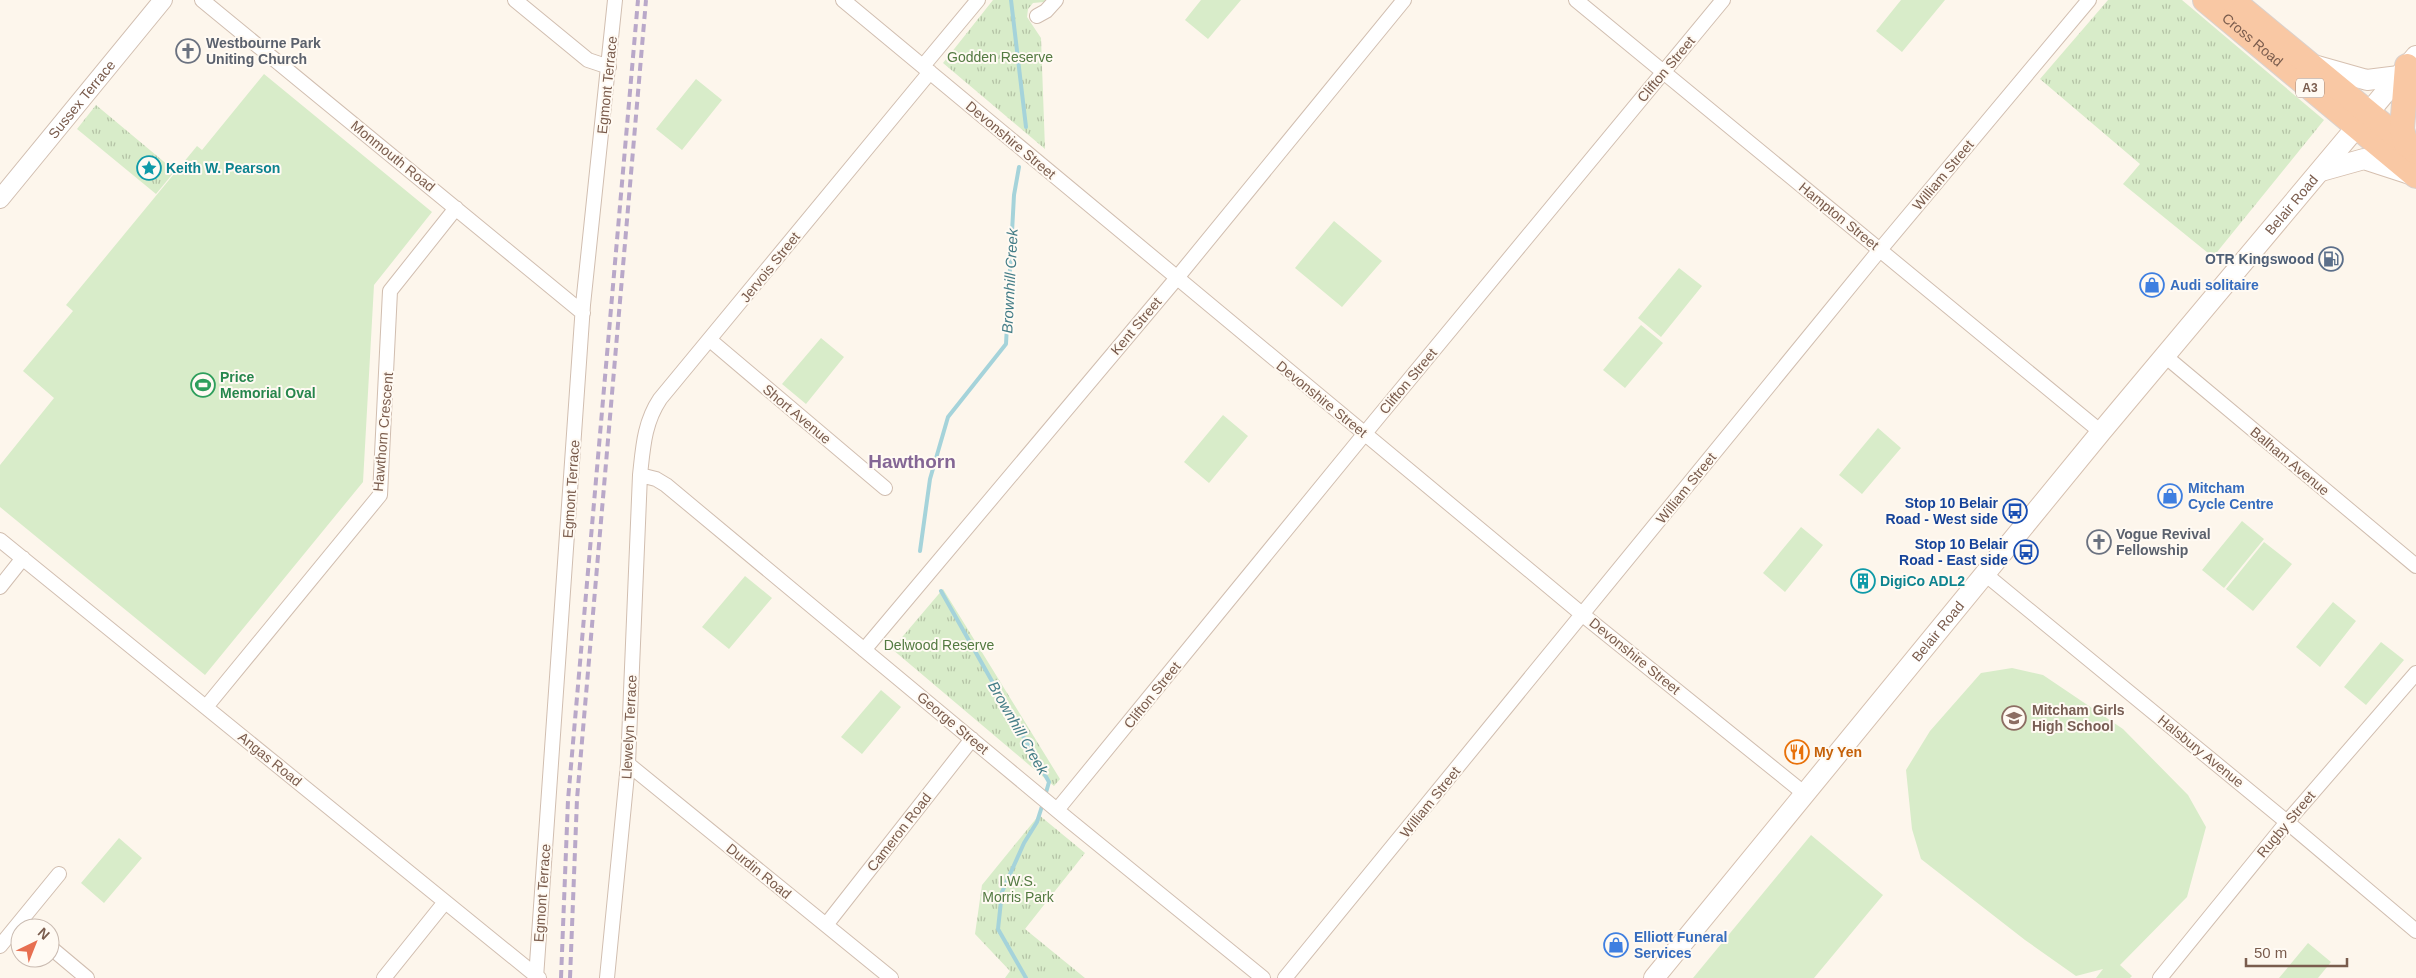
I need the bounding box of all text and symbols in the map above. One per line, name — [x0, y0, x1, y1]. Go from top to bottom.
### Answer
street label: Cross Road — [2219, 10, 2286, 70]
street label: Clifton Street — [1634, 33, 1698, 105]
place label: Westbourne Park Uniting Church — [206, 35, 321, 67]
street label: Egmont Terrace — [594, 35, 620, 135]
church icon: Westbourne Park Uniting Church — [175, 38, 201, 64]
park label: Godden Reserve — [947, 49, 1053, 65]
street label: Sussex Terrace — [45, 57, 119, 142]
road number: A3 — [2296, 78, 2324, 98]
street label: Devonshire Street — [963, 98, 1059, 182]
street label: Monmouth Road — [348, 117, 438, 195]
street label: William Street — [1909, 137, 1977, 213]
place icon: Keith W. Pearson — [136, 155, 162, 181]
place label: Keith W. Pearson — [166, 160, 280, 176]
street label: Belair Road — [2262, 172, 2321, 238]
street label: Hampton Street — [1796, 179, 1882, 253]
water label: Brownhill Creek — [998, 227, 1021, 334]
street label: Jervois Street — [737, 229, 803, 305]
fuel station icon: OTR Kingswood — [2318, 246, 2344, 272]
place label: OTR Kingswood — [2205, 251, 2314, 267]
shop icon: Audi solitaire — [2139, 272, 2165, 298]
place label: Audi solitaire — [2170, 277, 2259, 293]
street label: Kent Street — [1107, 294, 1165, 358]
street label: Clifton Street — [1376, 345, 1440, 417]
street label: Devonshire Street — [1273, 358, 1371, 441]
place label: Price Memorial Oval — [220, 369, 316, 401]
sports icon: Price Memorial Oval — [190, 372, 216, 398]
street label: Hawthorn Crescent — [370, 372, 396, 492]
street label: Short Avenue — [760, 381, 834, 447]
street label: Balham Avenue — [2247, 423, 2333, 499]
street label: Egmont Terrace — [560, 439, 582, 539]
street label: William Street — [1653, 449, 1719, 527]
district label: Hawthorn — [868, 451, 956, 472]
place label: Mitcham Cycle Centre — [2188, 480, 2274, 512]
shop icon: Mitcham Cycle Centre — [2157, 483, 2183, 509]
place label: Stop 10 Belair Road - West side — [1885, 495, 1999, 527]
bus stop icon: Stop 10 Belair Road - West side — [2002, 498, 2028, 524]
place label: Vogue Revival Fellowship — [2116, 526, 2211, 558]
church icon: Vogue Revival Fellowship — [2086, 529, 2112, 555]
place label: Stop 10 Belair Road - East side — [1899, 536, 2009, 568]
bus stop icon: Stop 10 Belair Road - East side — [2013, 539, 2039, 565]
building icon: DigiCo ADL2 — [1850, 568, 1876, 594]
place label: DigiCo ADL2 — [1880, 573, 1965, 589]
street label: Belair Road — [1908, 598, 1967, 665]
street label: Devonshire Street — [1586, 615, 1684, 698]
park label: Delwood Reserve — [884, 637, 994, 653]
street label: Clifton Street — [1120, 658, 1184, 731]
street label: Llewelyn Terrace — [618, 674, 640, 780]
water label: Brownhill Creek — [985, 678, 1053, 779]
street label: George Street — [914, 689, 992, 757]
place label: Mitcham Girls High School — [2032, 702, 2125, 734]
school or university icon: Mitcham Girls High School — [2001, 705, 2027, 731]
street label: Halsbury Avenue — [2155, 712, 2247, 791]
street label: Angas Road — [235, 729, 305, 789]
restaurant icon: My Yen — [1784, 739, 1810, 765]
place label: My Yen — [1814, 744, 1862, 760]
street label: William Street — [1397, 763, 1463, 841]
street label: Rugby Street — [2254, 787, 2318, 860]
street label: Cameron Road — [863, 790, 935, 874]
street label: Durdin Road — [723, 840, 795, 902]
street label: Egmont Terrace — [531, 843, 553, 943]
park label: I.W.S. Morris Park — [982, 873, 1055, 905]
north arrow — [10, 918, 60, 968]
text: N — [35, 924, 53, 943]
place label: Elliott Funeral Services — [1634, 929, 1727, 961]
shop icon: Elliott Funeral Services — [1603, 932, 1629, 958]
scale bar — [2246, 936, 2347, 968]
text: 50 m — [2254, 944, 2287, 961]

